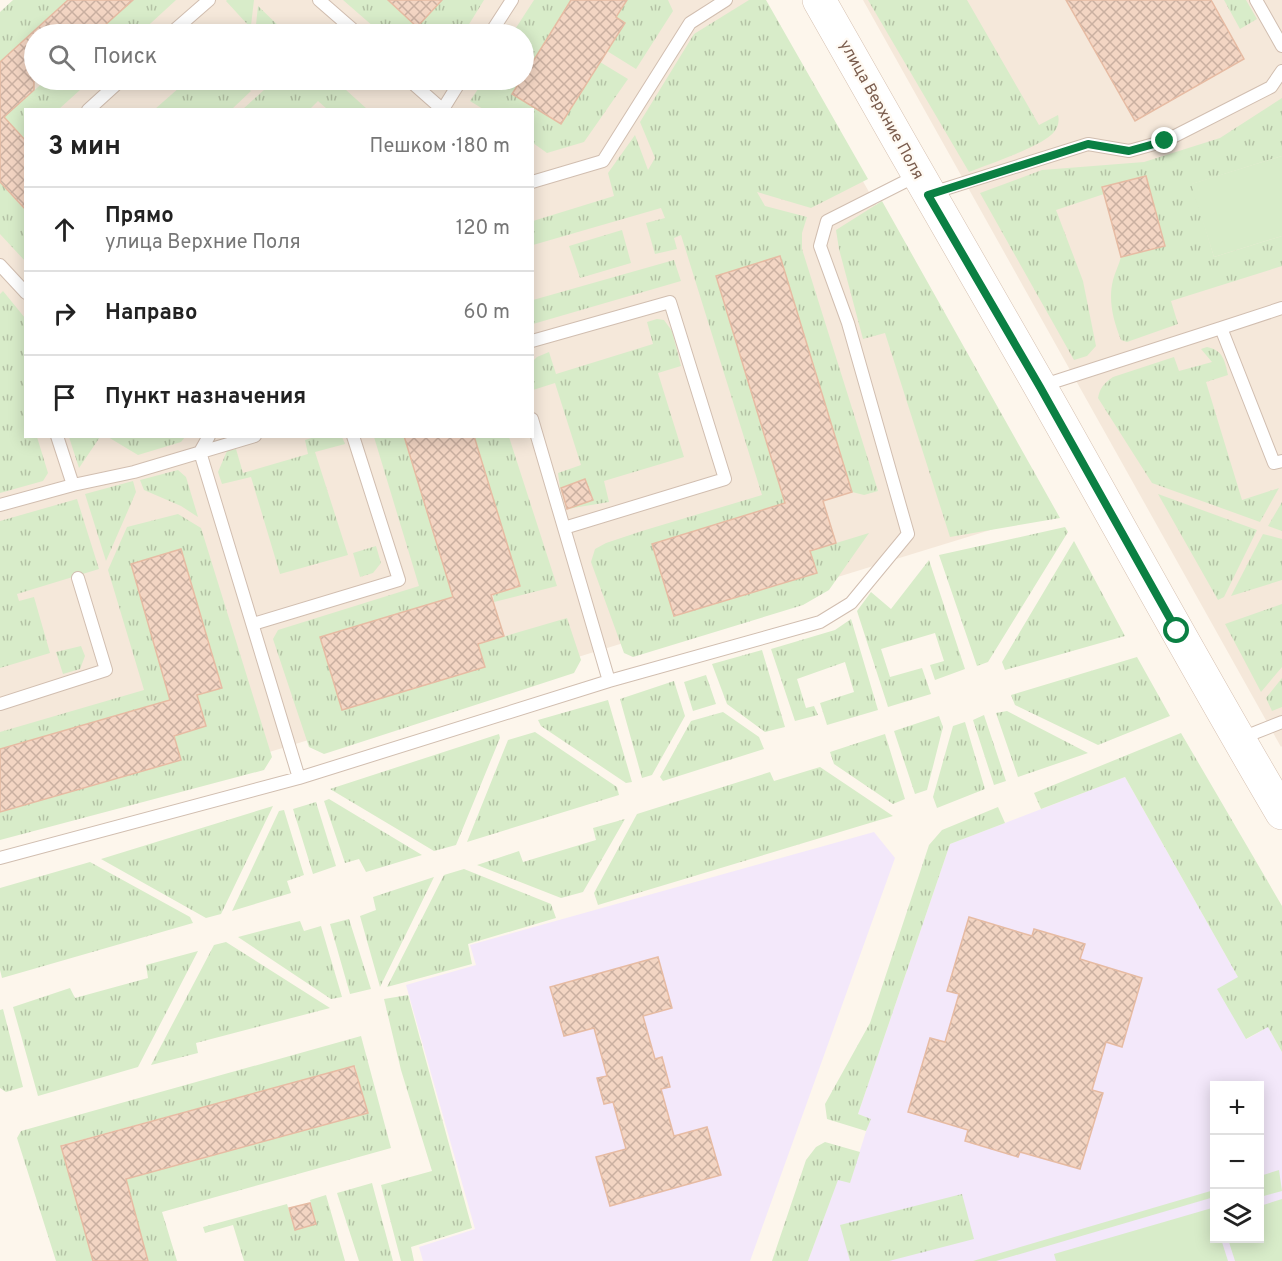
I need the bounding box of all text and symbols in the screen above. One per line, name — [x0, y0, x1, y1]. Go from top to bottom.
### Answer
search box — [24, 24, 534, 90]
street label: улица Верхние Поля — [834, 37, 928, 183]
icon: search — [45, 41, 78, 74]
text: Поиск — [93, 44, 157, 71]
route end — [1151, 127, 1177, 153]
text: 3 мин — [48, 131, 121, 164]
text: Пешком · 180 m — [370, 134, 510, 160]
text: Прямо — [105, 203, 174, 230]
icon: ahead — [48, 213, 81, 246]
text: 120 m — [456, 216, 510, 242]
text: улица Верхние Поля — [105, 230, 301, 256]
icon: right — [48, 297, 81, 330]
text: Направо — [105, 300, 197, 327]
text: 60 m — [464, 300, 510, 326]
icon: arrive — [48, 381, 81, 414]
text: Пункт назначения — [105, 384, 306, 411]
route start — [1163, 617, 1189, 643]
map controls — [1210, 1081, 1264, 1243]
button: + — [1210, 1081, 1264, 1135]
button: − — [1210, 1135, 1264, 1189]
button: layers — [1210, 1189, 1264, 1243]

